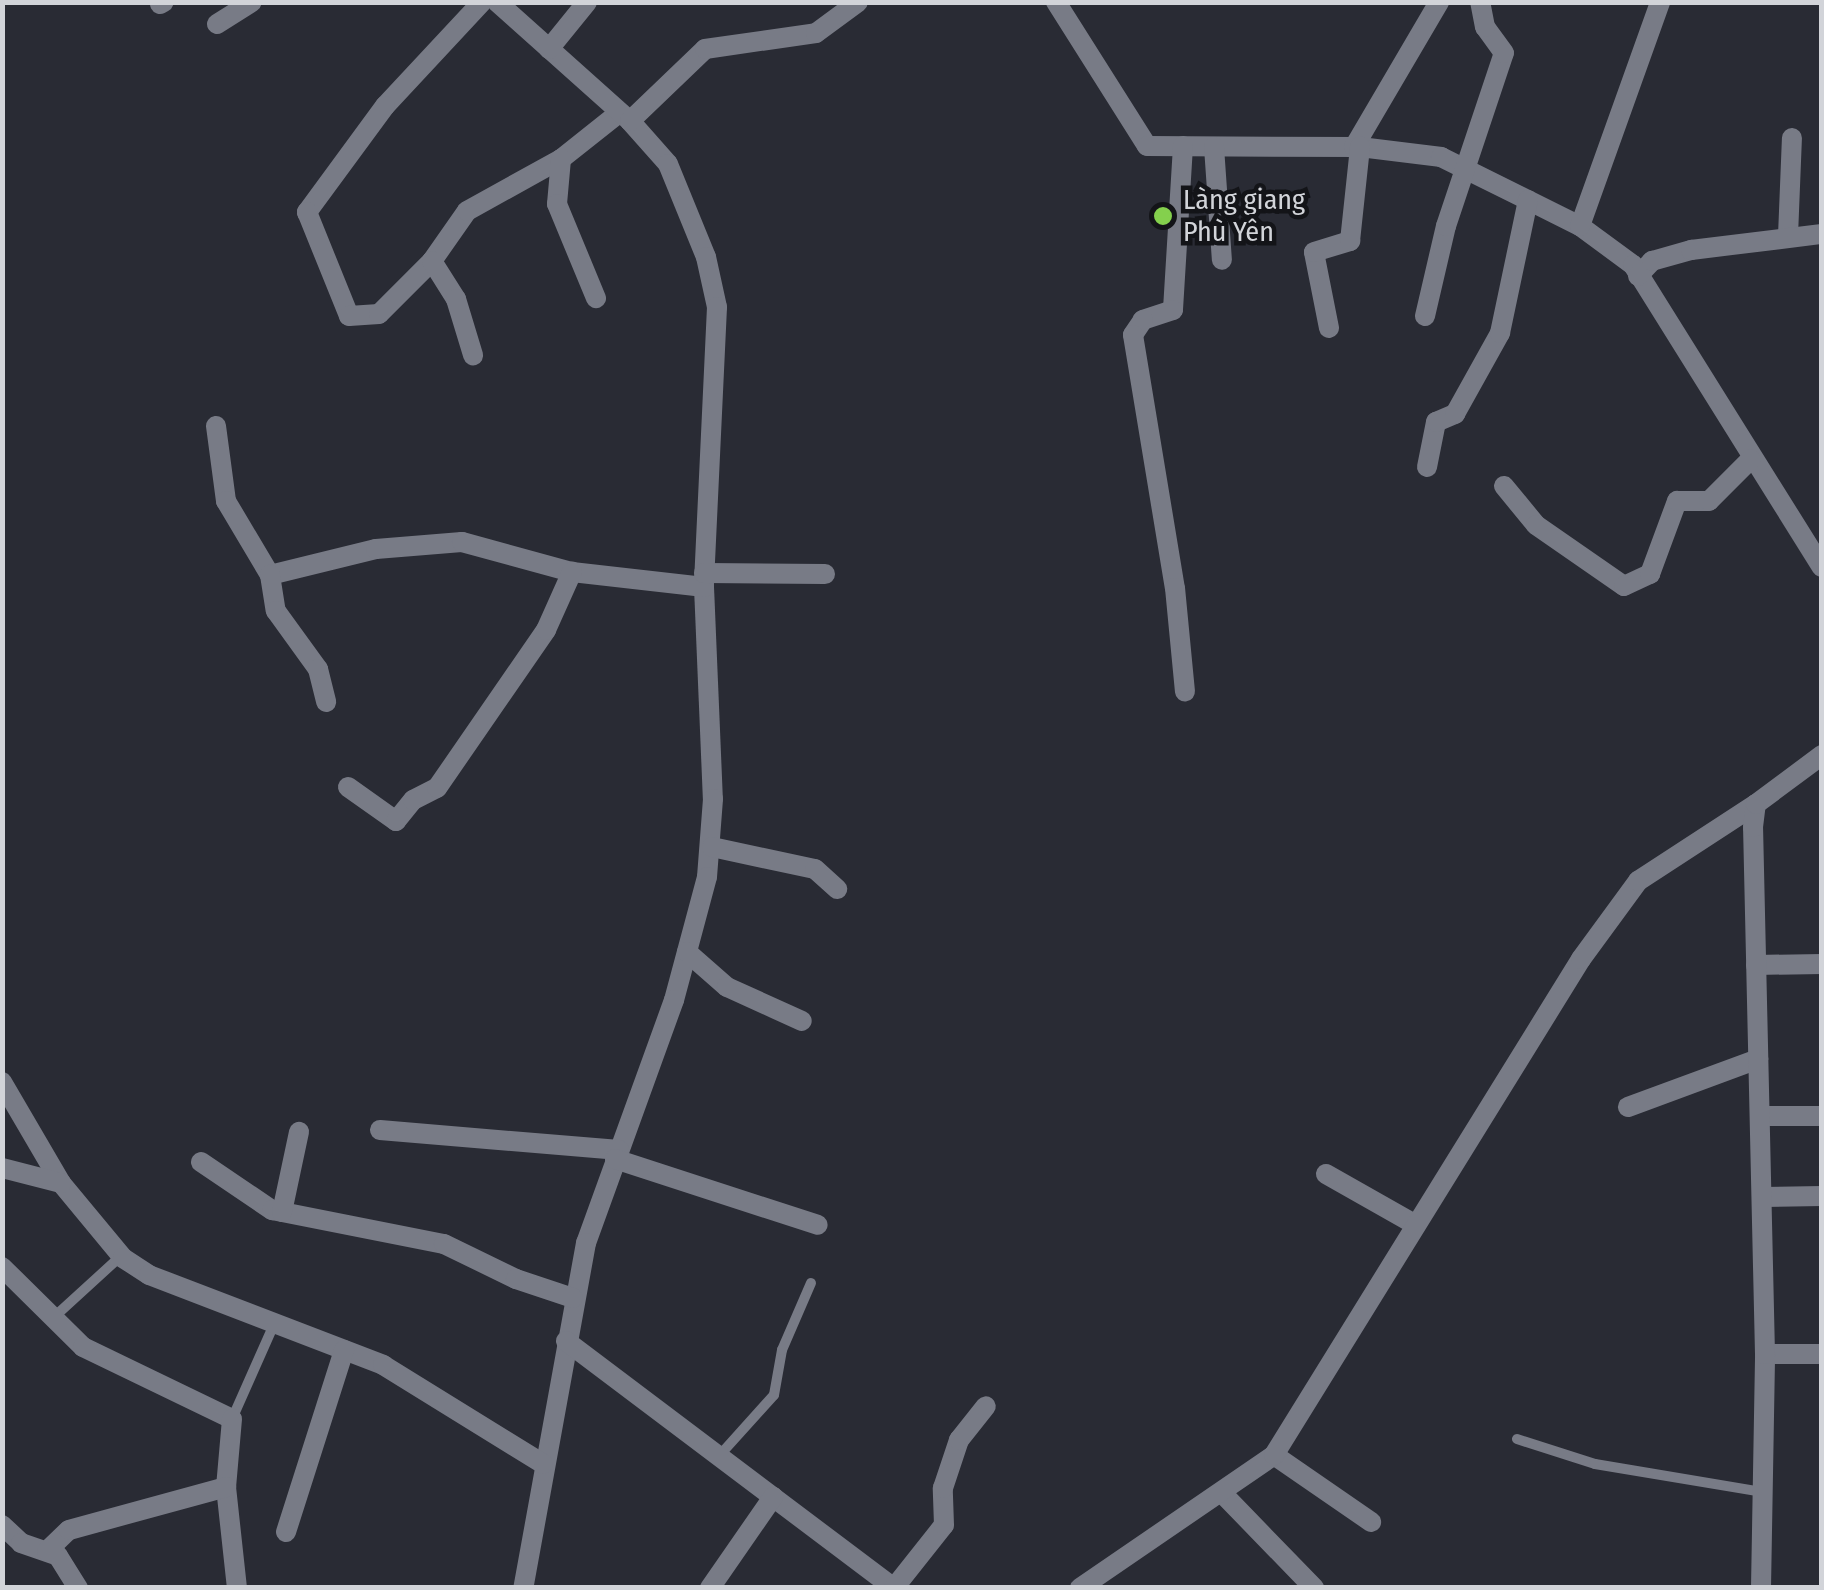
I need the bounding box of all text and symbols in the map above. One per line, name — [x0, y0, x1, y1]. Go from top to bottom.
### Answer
place label: Làng giang Phù Yên — [1183, 183, 1305, 249]
marker: Làng giang Phù Yên — [1152, 205, 1174, 227]

